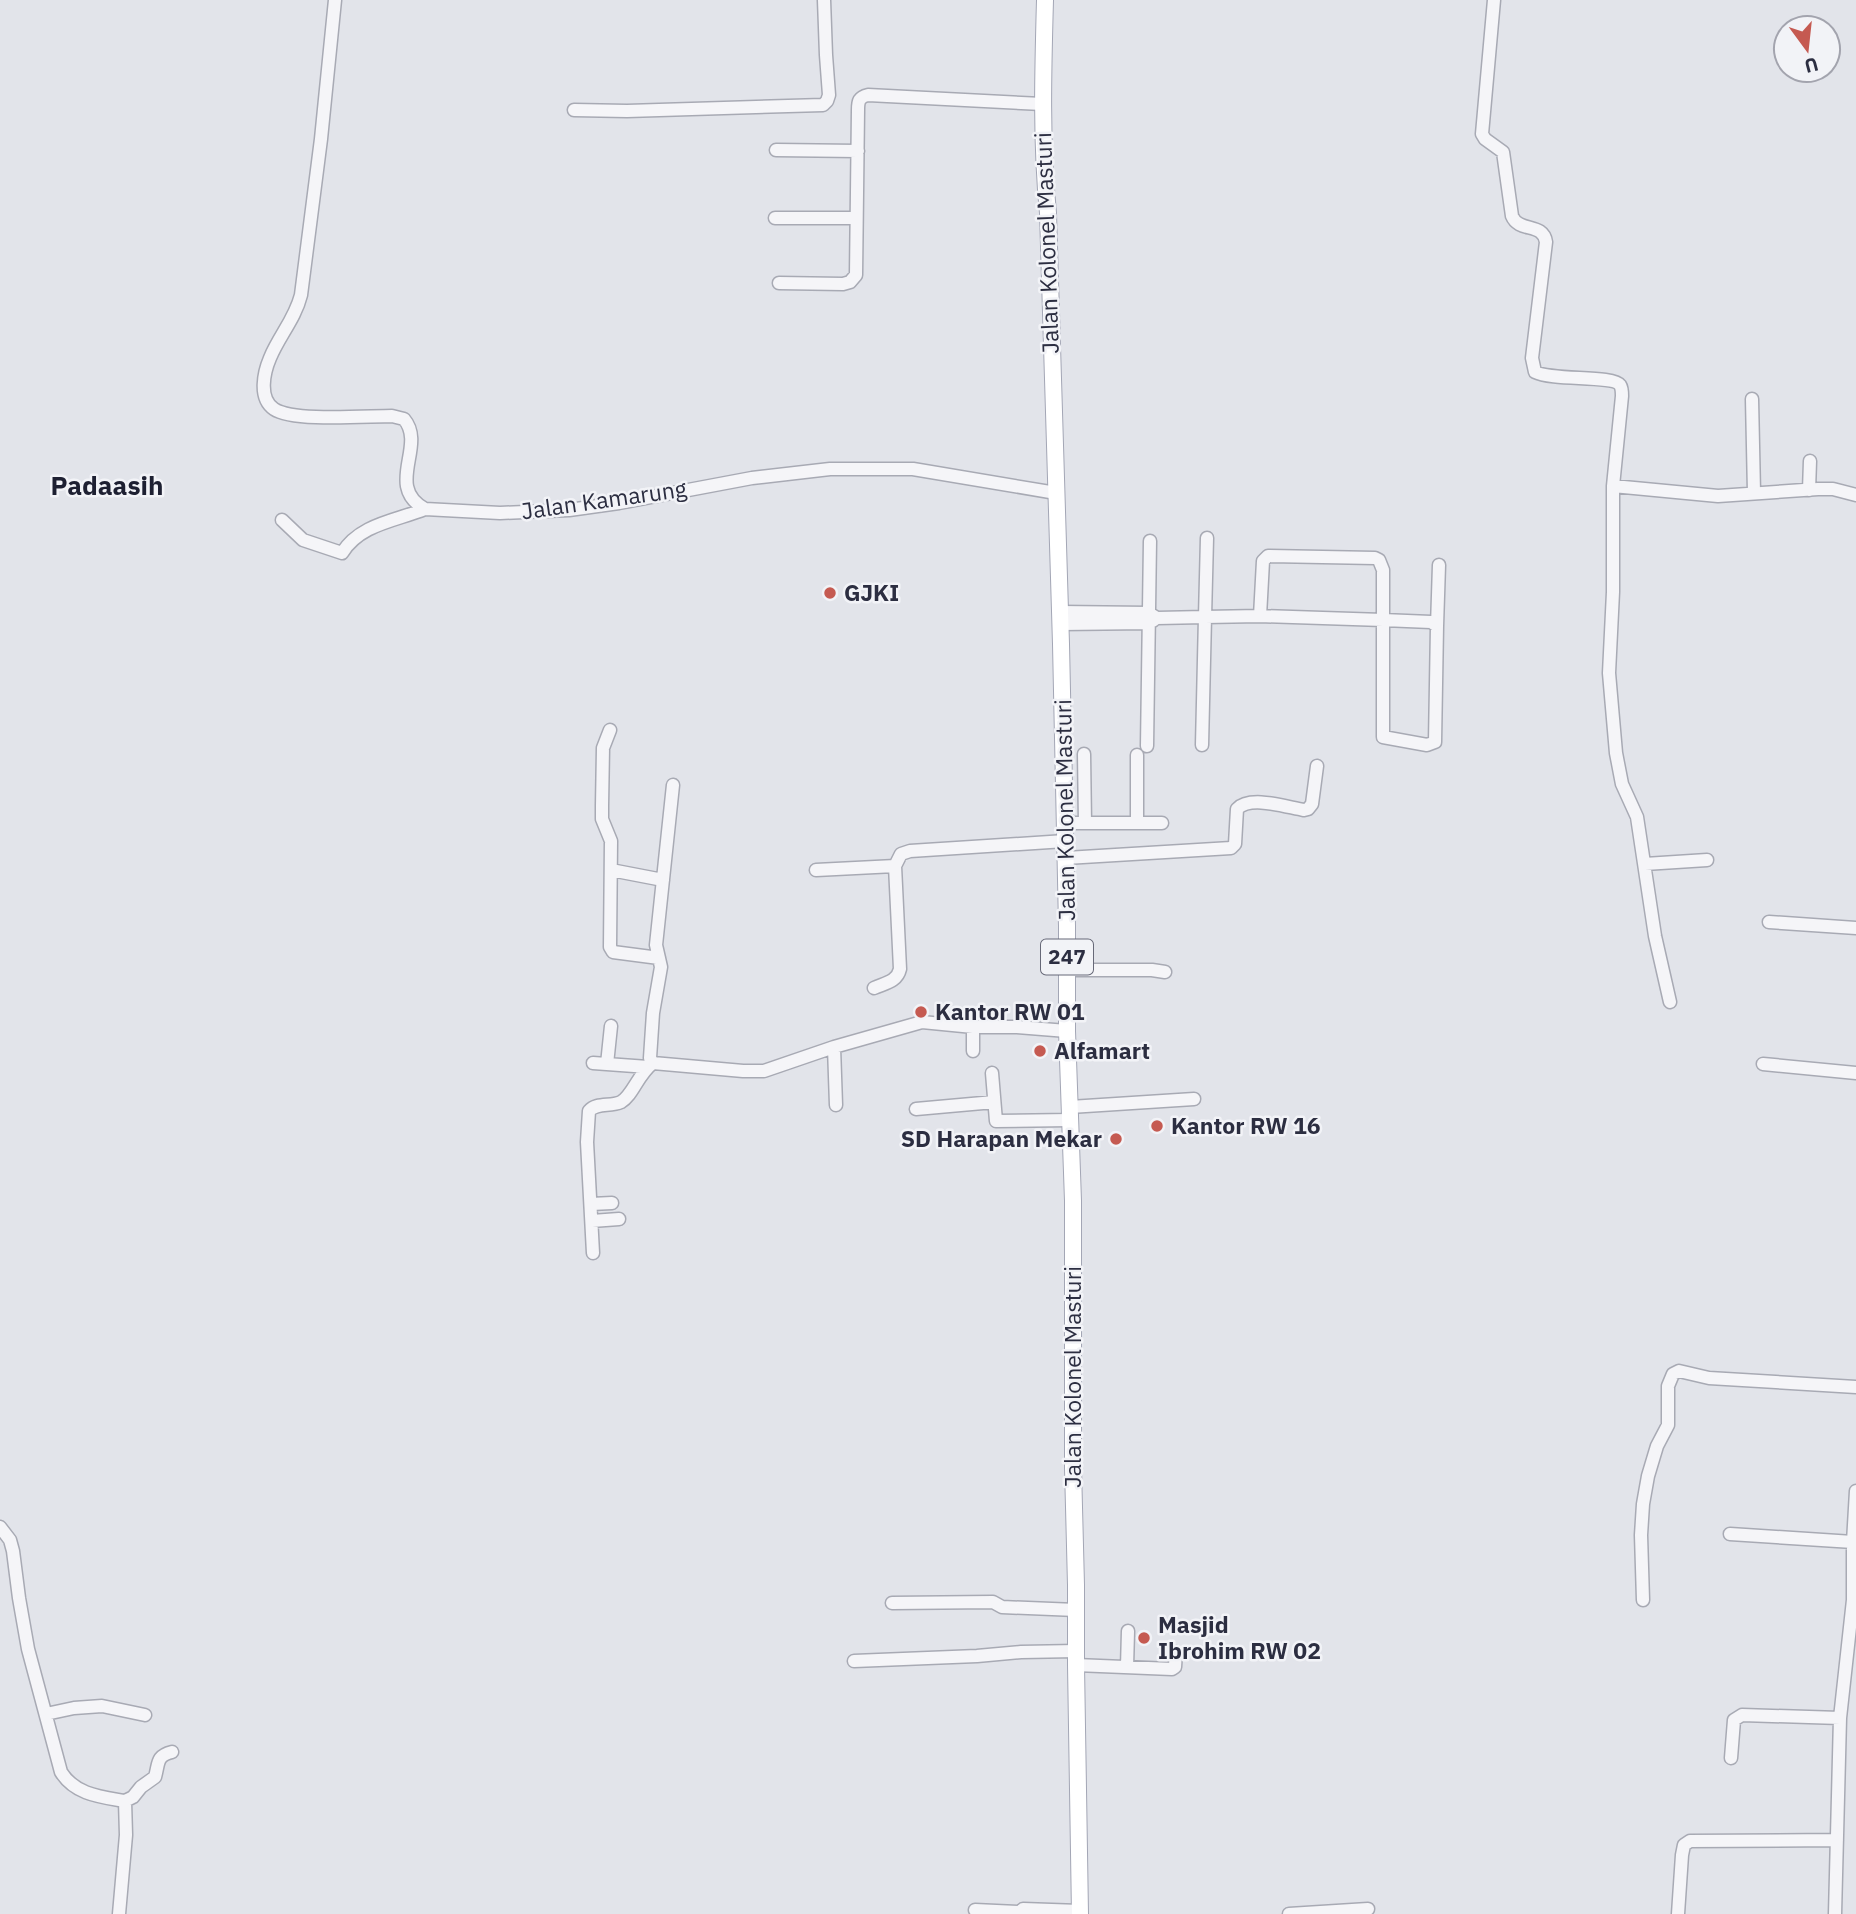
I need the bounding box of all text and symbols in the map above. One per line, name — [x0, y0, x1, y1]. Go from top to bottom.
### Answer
north arrow — [1772, 14, 1842, 84]
text: U — [1802, 52, 1821, 79]
street label: Jalan Kolonel Masturi — [1027, 132, 1065, 354]
district label: Padaasih — [51, 468, 163, 502]
street label: Jalan Kamarung — [519, 473, 688, 525]
place label: GJKI — [844, 577, 899, 607]
marker: GJKI — [822, 585, 838, 601]
street label: Jalan Kolonel Masturi — [1047, 699, 1081, 921]
road number: 247 — [1041, 940, 1093, 974]
place label: Kantor RW 01 — [935, 996, 1085, 1026]
marker: Kantor RW 01 — [913, 1004, 929, 1020]
place label: Alfamart — [1054, 1035, 1150, 1065]
marker: Alfamart — [1032, 1043, 1048, 1059]
place label: Kantor RW 16 — [1171, 1110, 1321, 1140]
marker: Kantor RW 16 — [1149, 1118, 1165, 1134]
place label: SD Harapan Mekar — [901, 1123, 1102, 1153]
marker: SD Harapan Mekar — [1108, 1131, 1124, 1147]
street label: Jalan Kolonel Masturi — [1057, 1266, 1087, 1488]
place label: Masjid Ibrohim RW 02 — [1158, 1609, 1321, 1665]
marker: Masjid Ibrohim RW 02 — [1136, 1630, 1152, 1646]

